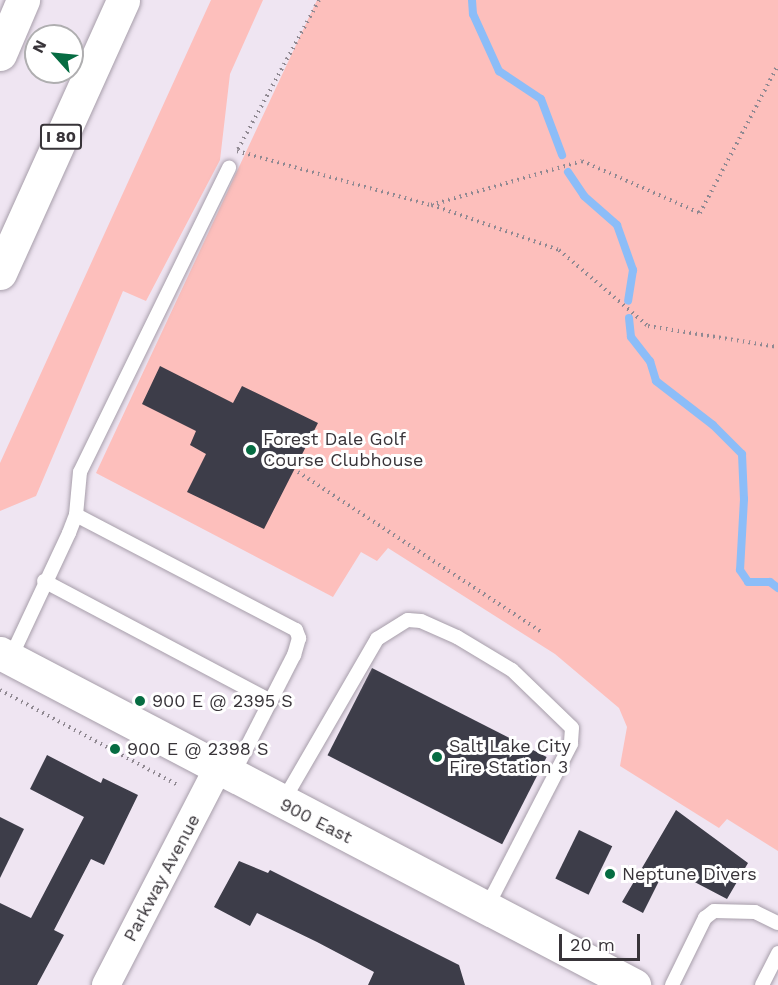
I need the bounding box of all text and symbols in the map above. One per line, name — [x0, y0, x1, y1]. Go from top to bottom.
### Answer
north arrow — [24, 24, 84, 84]
text: N — [28, 37, 50, 56]
road number: I 80 — [40, 124, 82, 150]
place label: Forest Dale Golf Course Clubhouse — [263, 429, 423, 472]
marker: Forest Dale Golf Course Clubhouse — [244, 443, 258, 457]
place label: 900 E @ 2395 S — [152, 690, 293, 712]
marker: 900 E @ 2395 S — [133, 694, 147, 708]
place label: Salt Lake City Fire Station 3 — [449, 736, 571, 778]
place label: 900 E @ 2398 S — [127, 738, 268, 760]
marker: 900 E @ 2398 S — [108, 742, 122, 756]
marker: Salt Lake City Fire Station 3 — [430, 750, 444, 764]
street label: 900 East — [276, 794, 356, 848]
street label: Parkway Avenue — [119, 810, 205, 946]
place label: Neptune Divers — [622, 863, 757, 885]
marker: Neptune Divers — [603, 867, 617, 881]
scale bar — [562, 922, 643, 960]
text: 20 m — [570, 934, 615, 955]

